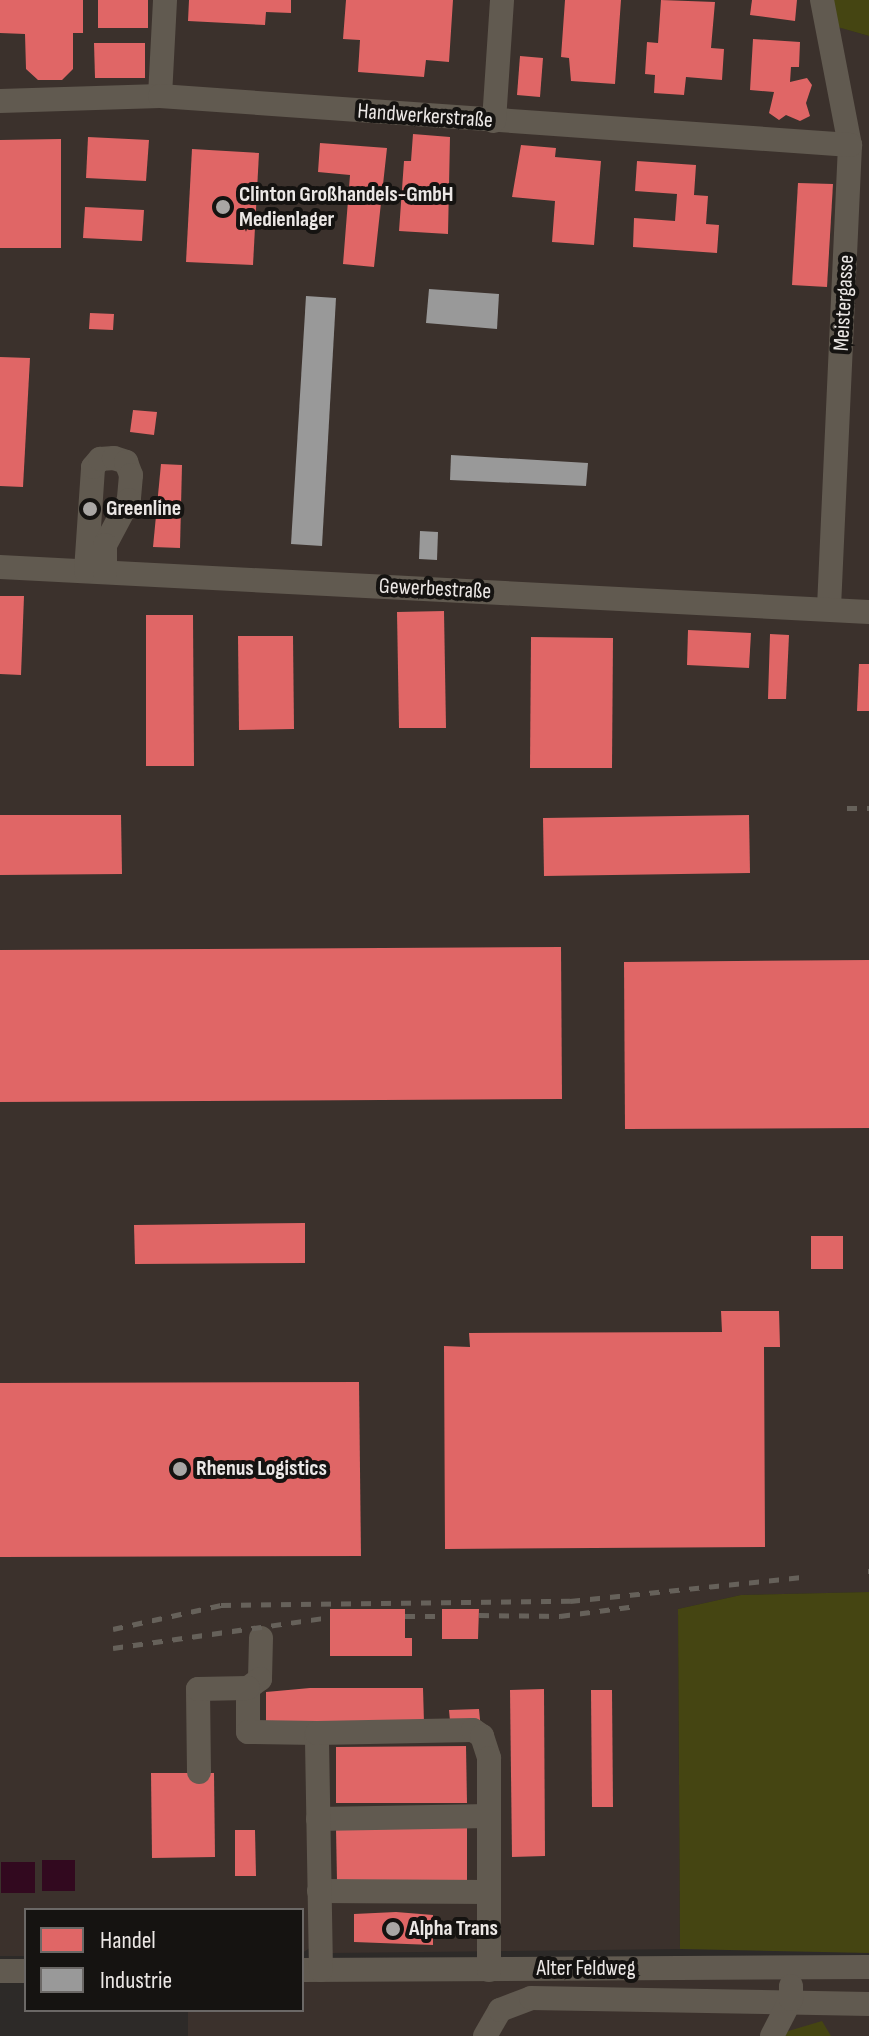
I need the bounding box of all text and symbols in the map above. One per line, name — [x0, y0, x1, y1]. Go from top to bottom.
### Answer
street label: Handwerkerstraße — [356, 98, 494, 134]
place label: Clinton Großhandels-GmbH Medienlager — [239, 181, 454, 232]
marker: Clinton Großhandels-GmbH Medienlager — [214, 198, 232, 216]
street label: Meistergasse — [828, 254, 860, 352]
place label: Greenline — [106, 496, 181, 522]
marker: Greenline — [81, 500, 99, 518]
street label: Gewerbestraße — [378, 573, 492, 605]
place label: Rhenus Logistics — [196, 1456, 327, 1482]
marker: Rhenus Logistics — [171, 1460, 189, 1478]
legend — [24, 1908, 304, 2012]
place label: Alpha Trans — [409, 1916, 498, 1942]
marker: Alpha Trans — [384, 1920, 402, 1938]
text: Handel — [100, 1926, 156, 1955]
street label: Alter Feldweg — [537, 1956, 635, 1982]
text: Industrie — [100, 1966, 172, 1995]

